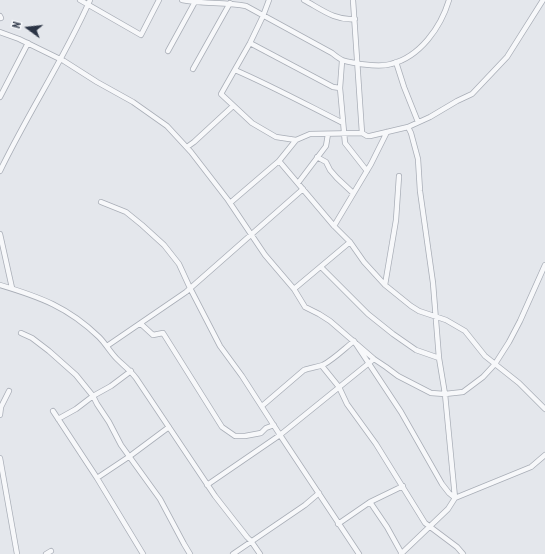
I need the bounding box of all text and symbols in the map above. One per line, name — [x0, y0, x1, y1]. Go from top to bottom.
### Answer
north arrow — [8, 8, 48, 48]
text: N — [9, 20, 24, 30]

